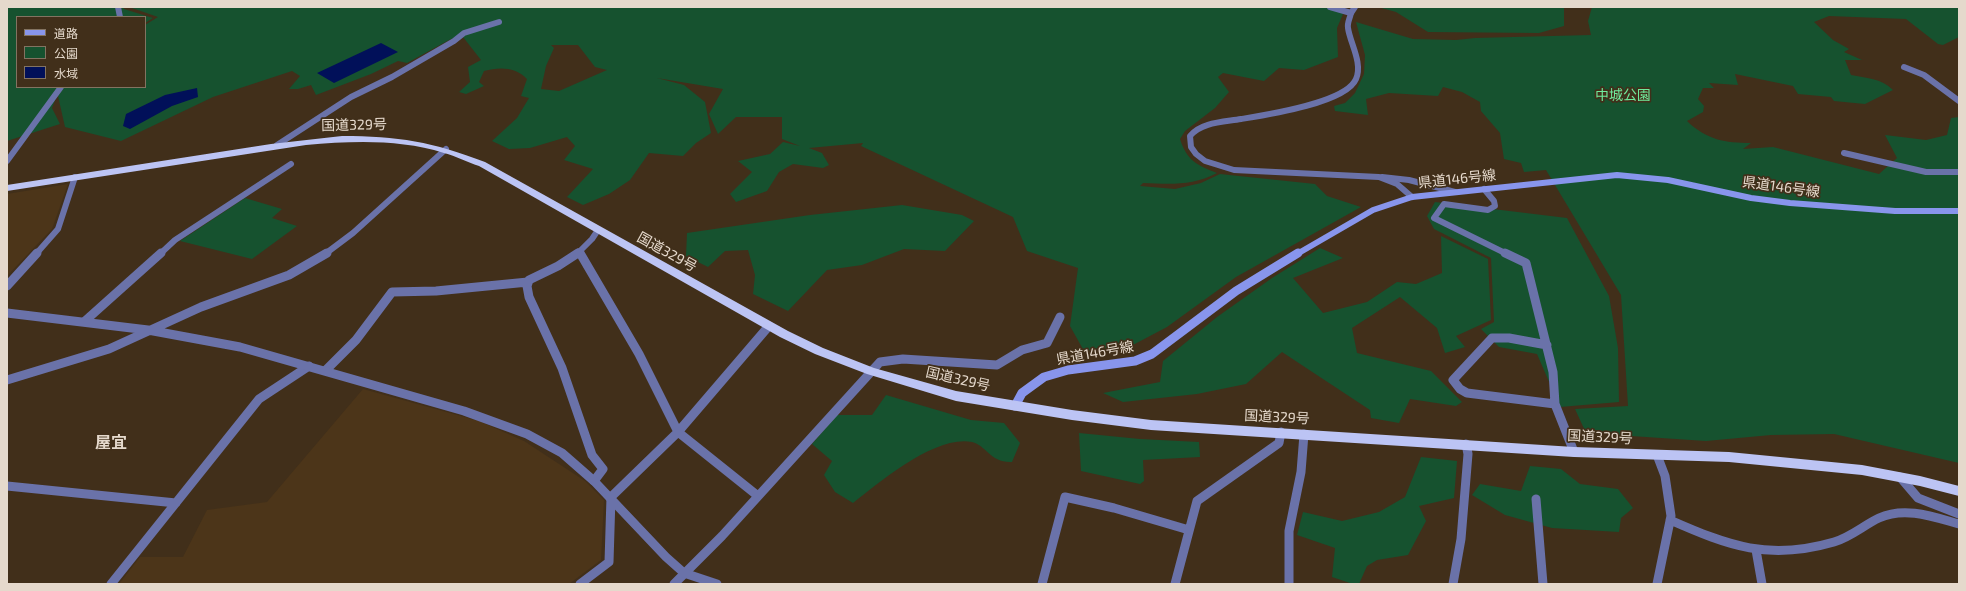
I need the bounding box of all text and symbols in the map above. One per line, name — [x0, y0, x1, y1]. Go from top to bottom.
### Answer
legend — [16, 16, 146, 88]
text: 道路 — [54, 26, 78, 40]
text: 公園 — [54, 46, 78, 60]
text: 水域 — [54, 66, 78, 80]
park label: 中城公園 — [1595, 87, 1651, 103]
street label: 国道329号 — [321, 116, 387, 134]
street label: 県道146号線 — [1417, 167, 1497, 191]
street label: 県道146号線 — [1741, 173, 1821, 201]
street label: 国道329号 — [634, 229, 700, 275]
street label: 県道146号線 — [1055, 338, 1135, 368]
street label: 国道329号 — [924, 363, 992, 395]
street label: 国道329号 — [1244, 407, 1310, 427]
street label: 国道329号 — [1567, 427, 1633, 447]
district label: 屋宜 — [95, 433, 127, 453]

